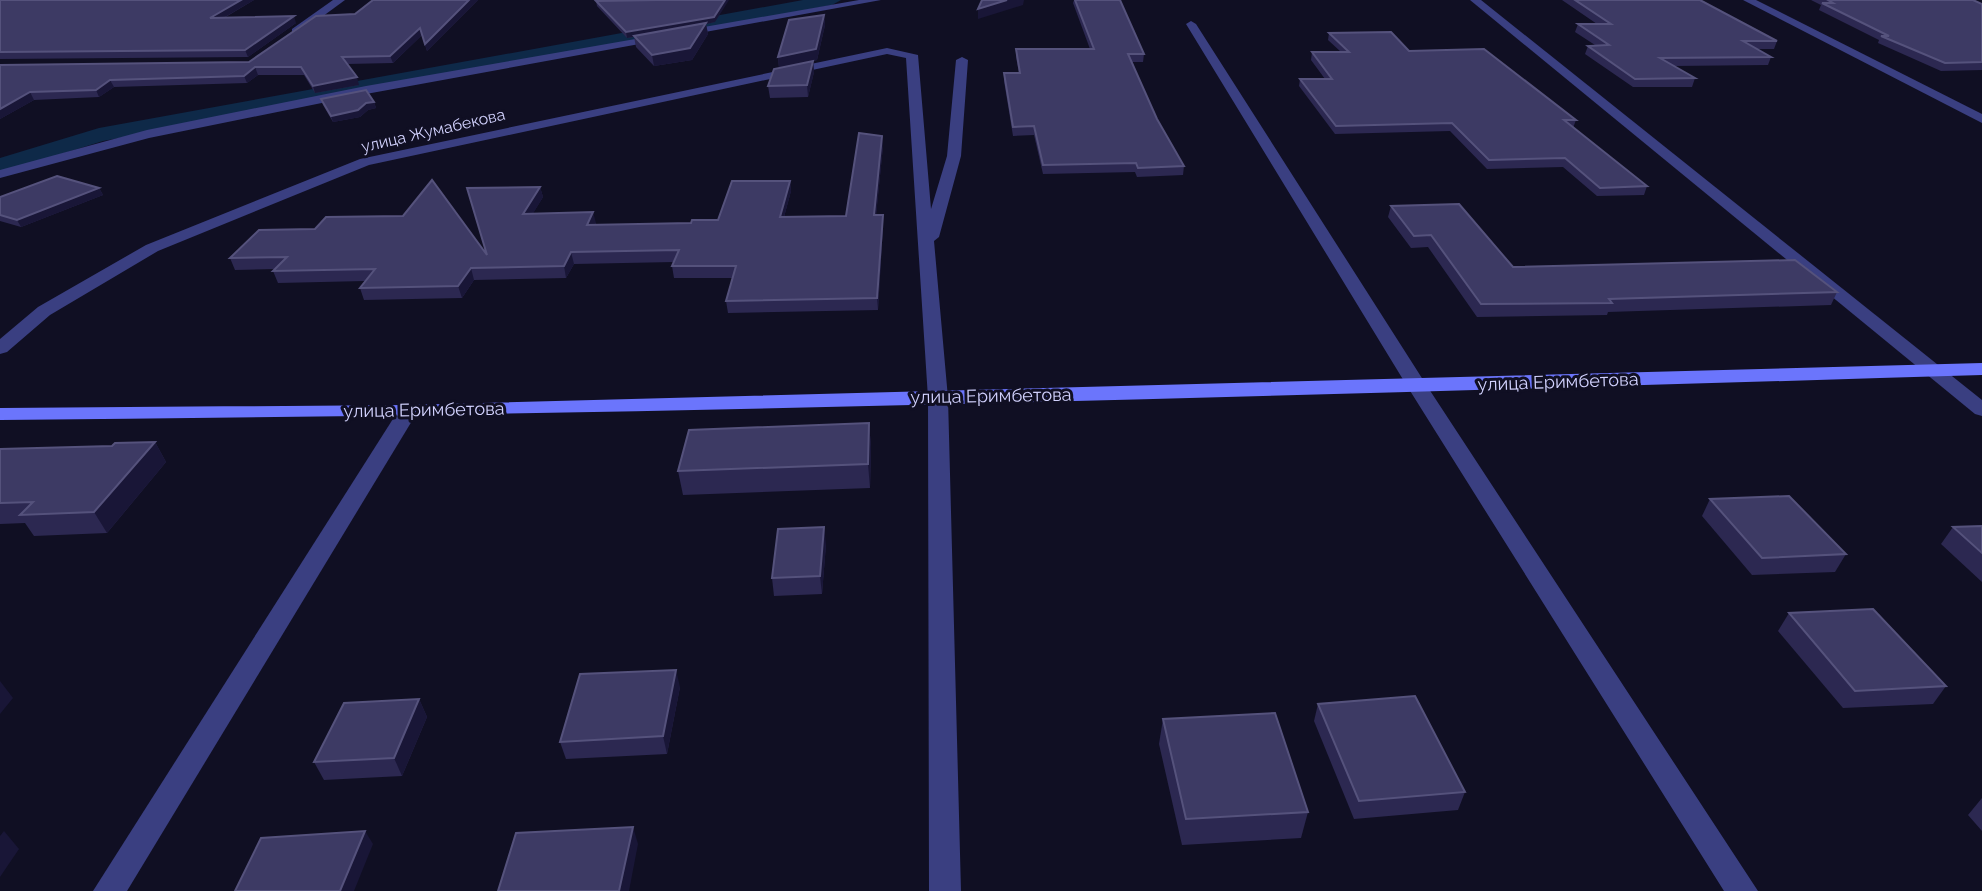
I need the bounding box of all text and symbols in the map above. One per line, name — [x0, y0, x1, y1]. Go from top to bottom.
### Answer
street label: улица Жумабекова — [359, 105, 507, 156]
street label: улица Еримбетова — [1477, 368, 1639, 395]
street label: улица Еримбетова — [910, 384, 1072, 407]
street label: улица Еримбетова — [343, 398, 505, 421]

